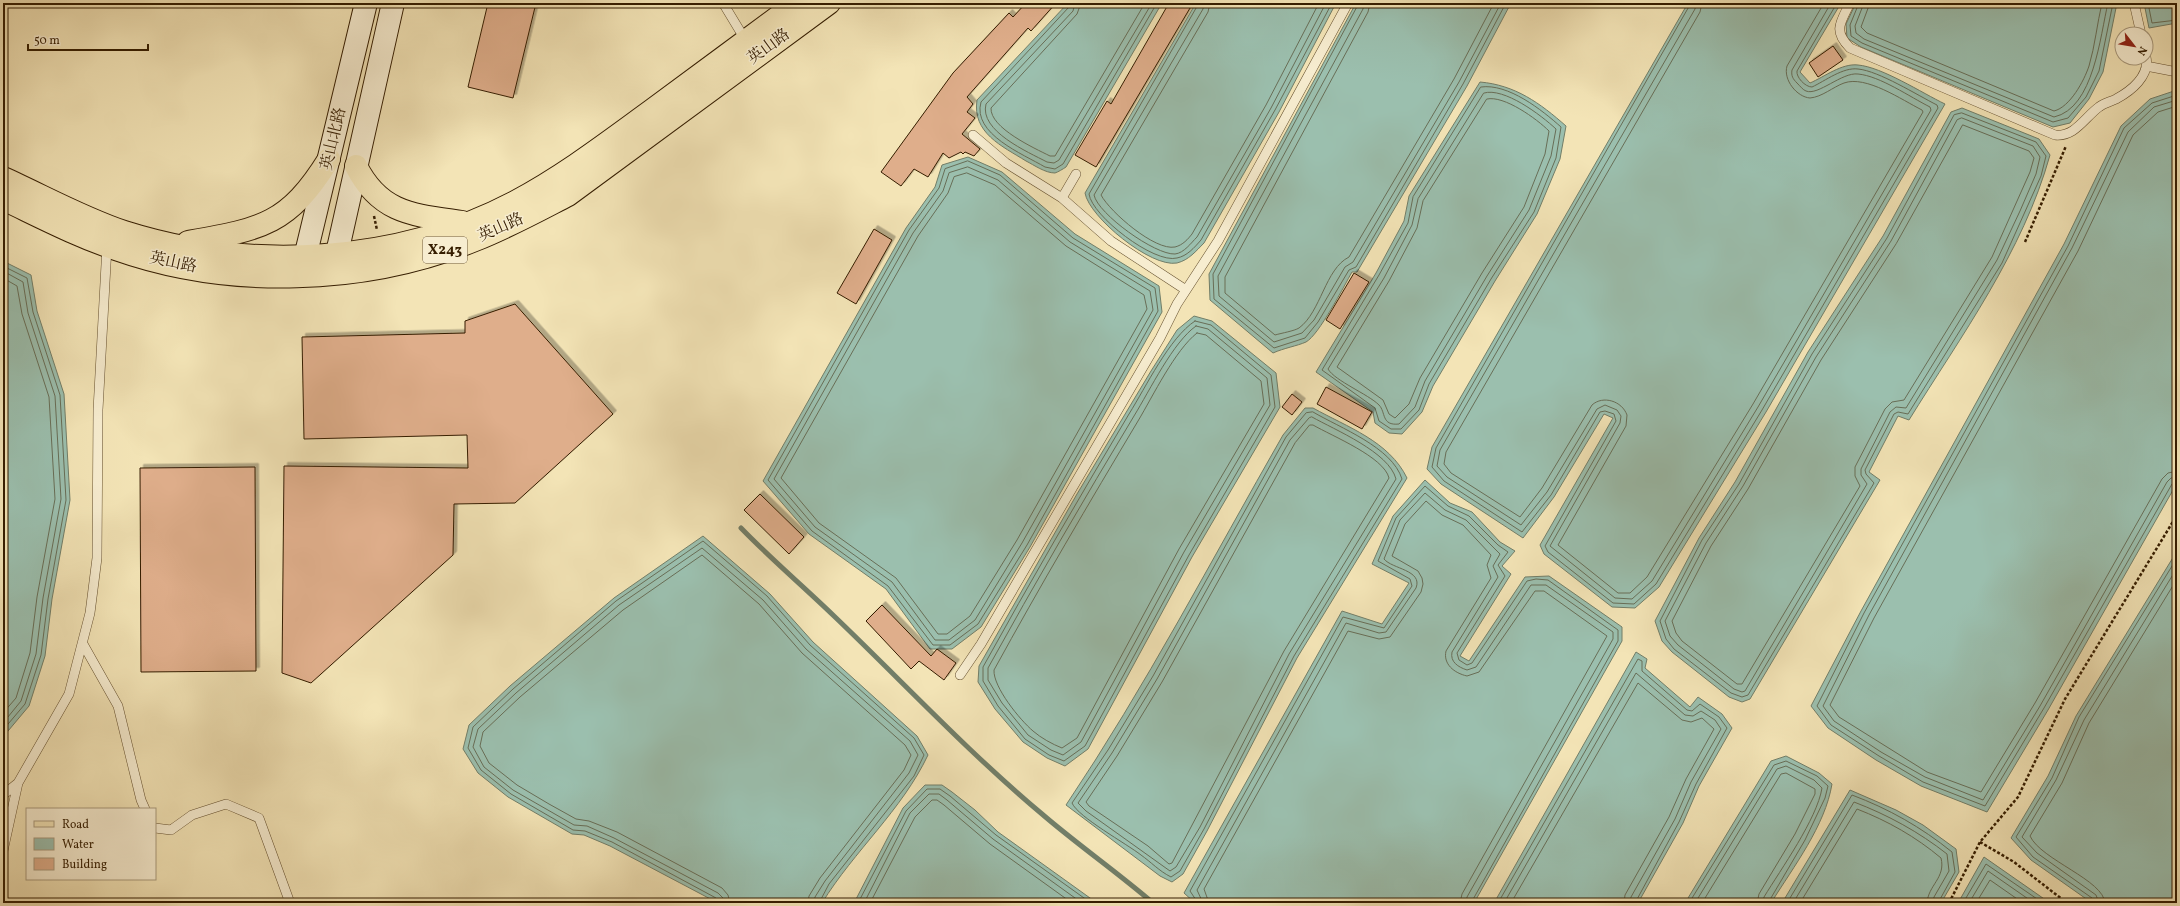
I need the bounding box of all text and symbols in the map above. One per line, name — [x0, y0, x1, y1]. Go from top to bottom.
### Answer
street label: 英山路 — [743, 24, 795, 70]
scale bar — [28, 26, 148, 52]
north arrow — [2114, 26, 2154, 66]
text: 50 m — [34, 33, 60, 49]
text: N — [2133, 43, 2150, 58]
street label: 英山北路 — [316, 105, 352, 173]
street label: 英山路 — [475, 208, 527, 248]
road number: X243 — [423, 237, 467, 263]
street label: 英山路 — [147, 247, 199, 279]
legend — [26, 808, 156, 880]
text: Road — [62, 817, 89, 833]
text: Water — [62, 837, 94, 853]
text: Building — [62, 857, 107, 873]

